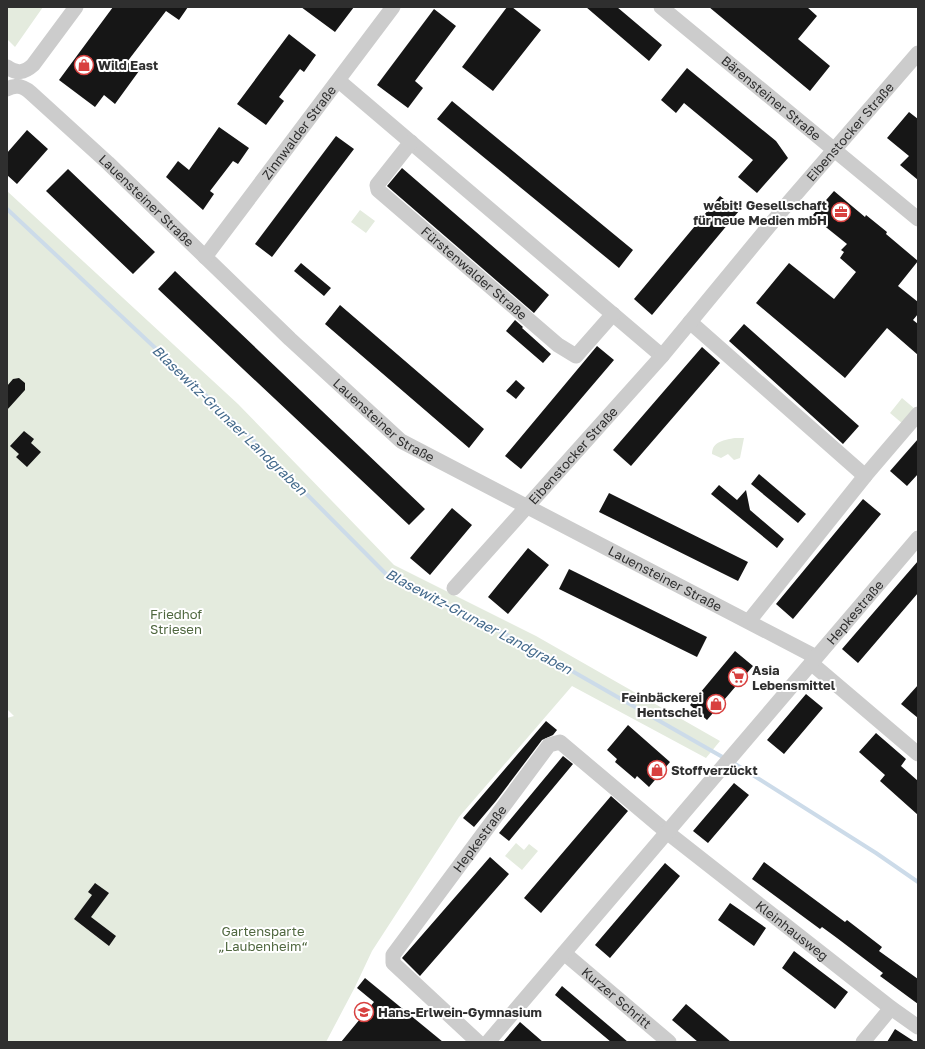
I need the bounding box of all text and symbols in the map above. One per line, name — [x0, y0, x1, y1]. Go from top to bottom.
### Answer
street label: Bärensteiner Straße — [718, 52, 824, 144]
shop icon: Wild East — [73, 54, 95, 76]
place label: Wild East — [98, 57, 158, 73]
street label: Eibenstocker Straße — [803, 79, 897, 185]
street label: Zinnwalder Straße — [258, 82, 339, 182]
street label: Lauensteiner Straße — [96, 151, 197, 250]
place label: webit! Gesellschaft für neue Medien mbH — [693, 197, 827, 228]
office icon: webit! Gesellschaft für neue Medien mbH — [830, 201, 852, 223]
street label: Fürstenwalder Straße — [418, 223, 530, 323]
water label: Blasewitz‐Grunaer Landgraben — [149, 341, 312, 499]
street label: Lauensteiner Straße — [330, 375, 437, 465]
street label: Eibenstocker Straße — [525, 403, 621, 508]
street label: Lauensteiner Straße — [606, 542, 725, 615]
water label: Blasewitz‐Grunaer Landgraben — [383, 565, 576, 678]
street label: Hepkestraße — [823, 577, 887, 648]
park label: Friedhof Striesen — [150, 606, 202, 637]
place label: Asia Lebensmittel — [752, 662, 836, 693]
supermarket icon: Asia Lebensmittel — [727, 666, 749, 688]
place label: Feinbäckerei Hentschel — [621, 689, 703, 720]
shop icon: Feinbäckerei Hentschel — [705, 693, 727, 715]
shop icon: Stoffverzückt — [646, 759, 668, 781]
place label: Stoffverzückt — [671, 762, 758, 778]
street label: Hepkestraße — [449, 802, 510, 875]
street label: Kleinhausweg — [753, 897, 832, 964]
park label: Gartensparte „Laubenheim“ — [218, 923, 308, 954]
street label: Kurzer Schritt — [578, 964, 655, 1032]
school or university icon: Hans-Erlwein-Gymnasium — [353, 1001, 375, 1023]
place label: Hans-Erlwein-Gymnasium — [378, 1004, 542, 1020]

